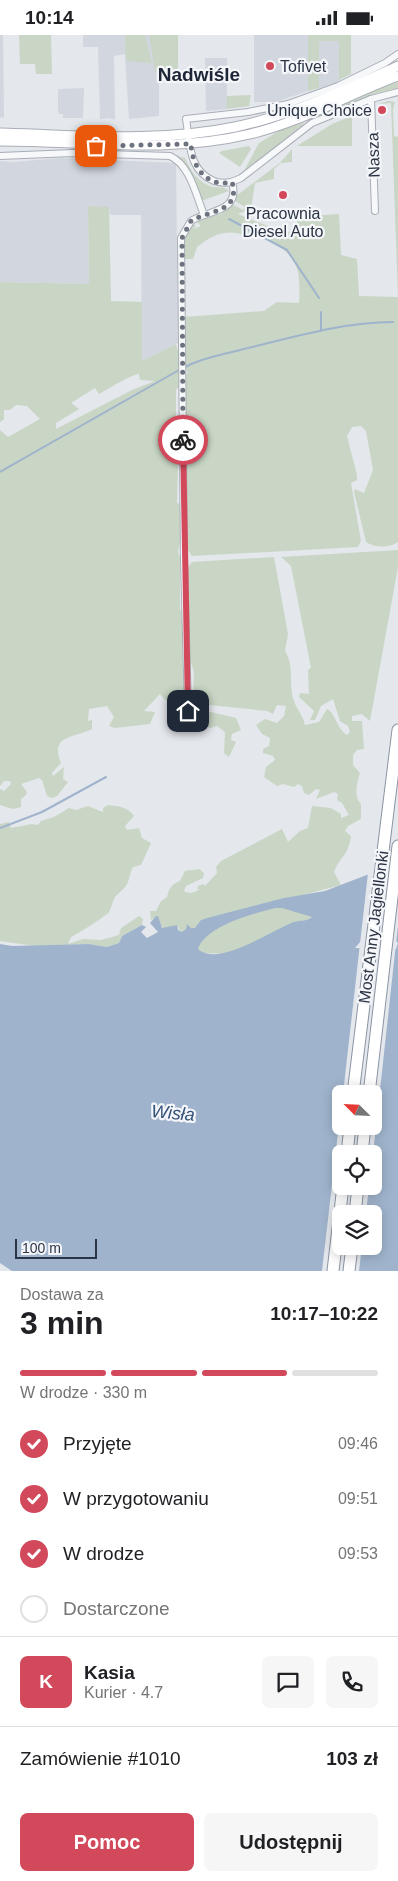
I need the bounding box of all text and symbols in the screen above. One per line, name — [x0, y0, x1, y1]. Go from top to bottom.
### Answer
text: 10:14 — [25, 7, 74, 28]
place label: Tofivet — [280, 58, 327, 75]
marker: Tofivet — [264, 60, 276, 72]
district label: Nadwiśle — [158, 64, 240, 85]
place label: Unique Choice — [267, 102, 372, 119]
marker: Unique Choice — [376, 104, 388, 116]
pin — [75, 125, 117, 167]
icon: bag — [82, 132, 110, 160]
street label: Nasza — [364, 132, 383, 178]
marker: Pracownia Diesel Auto — [277, 189, 289, 201]
place label: Pracownia Diesel Auto — [243, 205, 324, 240]
courier — [158, 415, 208, 465]
icon: bike — [169, 426, 197, 454]
pin — [167, 690, 209, 732]
icon: home — [174, 697, 202, 725]
street label: Most Anny Jagiellonki — [356, 850, 391, 1004]
north arrow — [332, 1085, 382, 1135]
map controls — [332, 1085, 382, 1255]
water label: Wisła — [150, 1101, 196, 1125]
button: locate — [332, 1145, 382, 1195]
button: layers — [332, 1205, 382, 1255]
scale bar — [15, 1236, 98, 1259]
text: 100 m — [22, 1240, 61, 1256]
text: Dostawa za — [20, 1286, 104, 1303]
text: 10:17–10:22 — [270, 1303, 378, 1324]
text: 3 min — [20, 1305, 104, 1341]
text: W drodze · 330 m — [20, 1384, 147, 1401]
icon: check — [20, 1430, 48, 1458]
text: Przyjęte — [63, 1433, 132, 1454]
text: 09:46 — [338, 1435, 378, 1452]
icon: check — [20, 1485, 48, 1513]
text: W przygotowaniu — [63, 1488, 209, 1509]
text: 09:51 — [338, 1490, 378, 1507]
icon: check — [20, 1540, 48, 1568]
text: W drodze — [63, 1543, 144, 1564]
text: 09:53 — [338, 1545, 378, 1562]
text: Dostarczone — [63, 1598, 170, 1619]
button: chat — [262, 1656, 314, 1708]
button: phone — [326, 1656, 378, 1708]
text: Kasia — [84, 1662, 135, 1683]
text: K — [39, 1671, 53, 1692]
text: Kurier · 4.7 — [84, 1684, 163, 1701]
text: Zamówienie #1010 — [20, 1748, 181, 1769]
text: 103 zł — [326, 1748, 378, 1769]
button: Pomoc — [20, 1813, 194, 1871]
button: Udostępnij — [204, 1813, 378, 1871]

